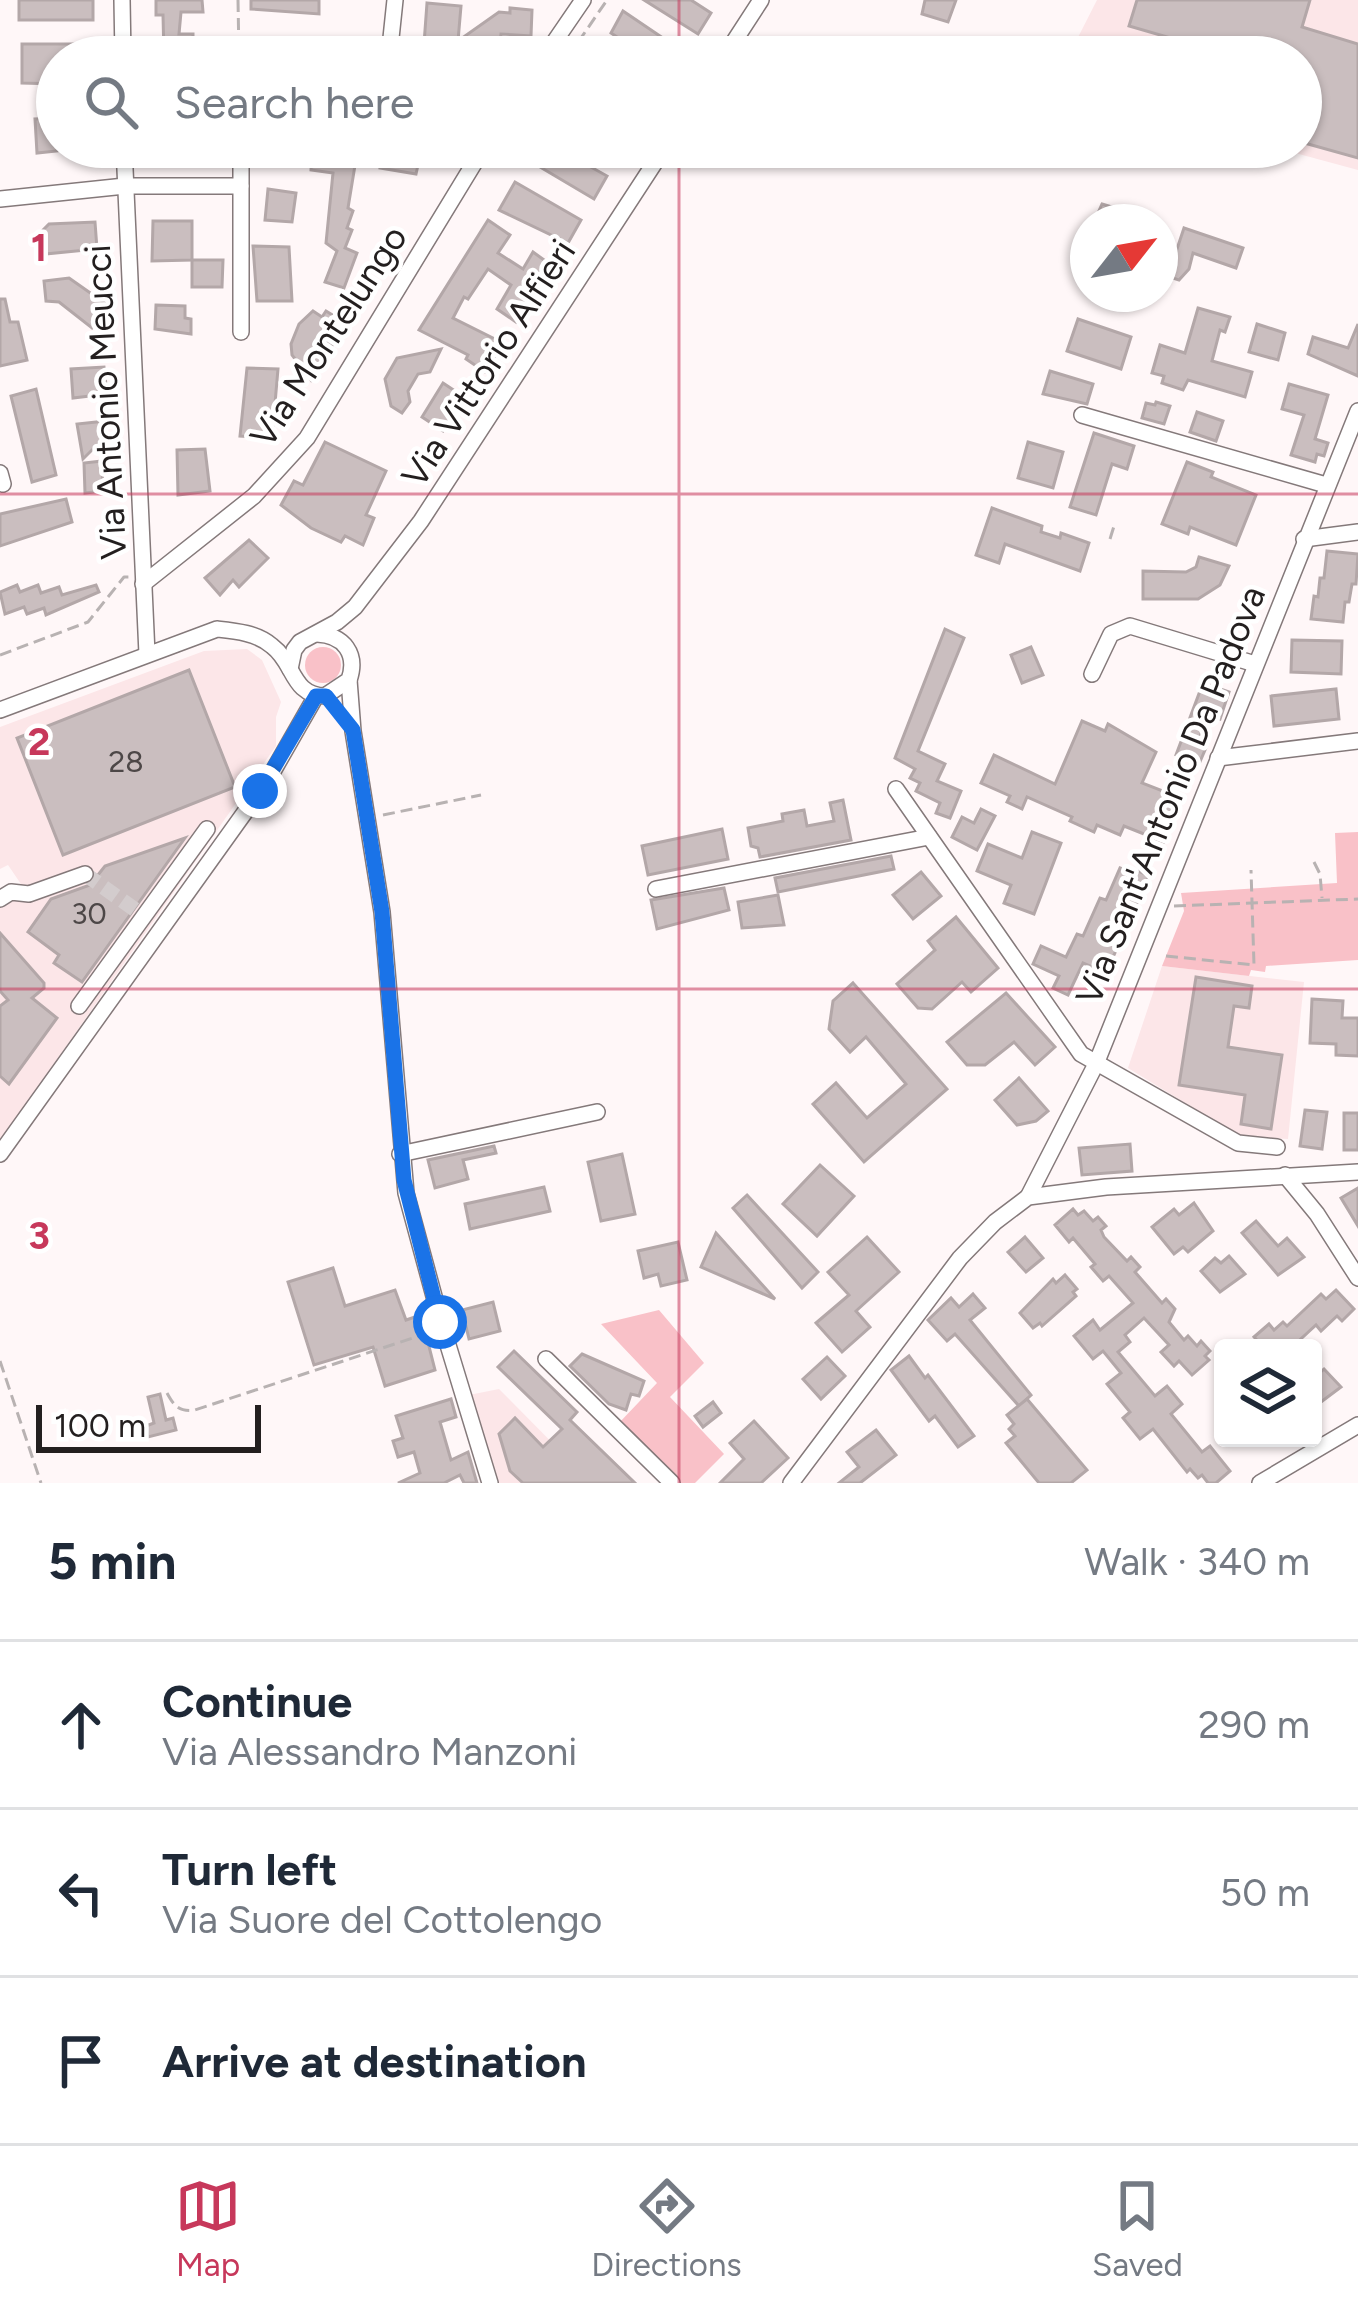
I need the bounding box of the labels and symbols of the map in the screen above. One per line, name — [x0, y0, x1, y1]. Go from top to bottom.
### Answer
north arrow — [1070, 204, 1178, 312]
street label: Via Montelungo — [241, 218, 416, 455]
text: 1 — [31, 224, 47, 271]
street label: Via Vittorio Alfieri — [392, 232, 584, 495]
street label: Via Antonio Meucci — [76, 243, 135, 560]
street label: Via Sant'Antonio Da Padova — [1067, 579, 1274, 1011]
text: 2 — [28, 718, 50, 765]
house number: 28 — [108, 743, 144, 780]
route end — [233, 764, 287, 818]
house number: 30 — [71, 895, 107, 932]
text: 3 — [28, 1212, 50, 1259]
route start — [413, 1295, 467, 1349]
scale bar — [36, 1399, 261, 1452]

